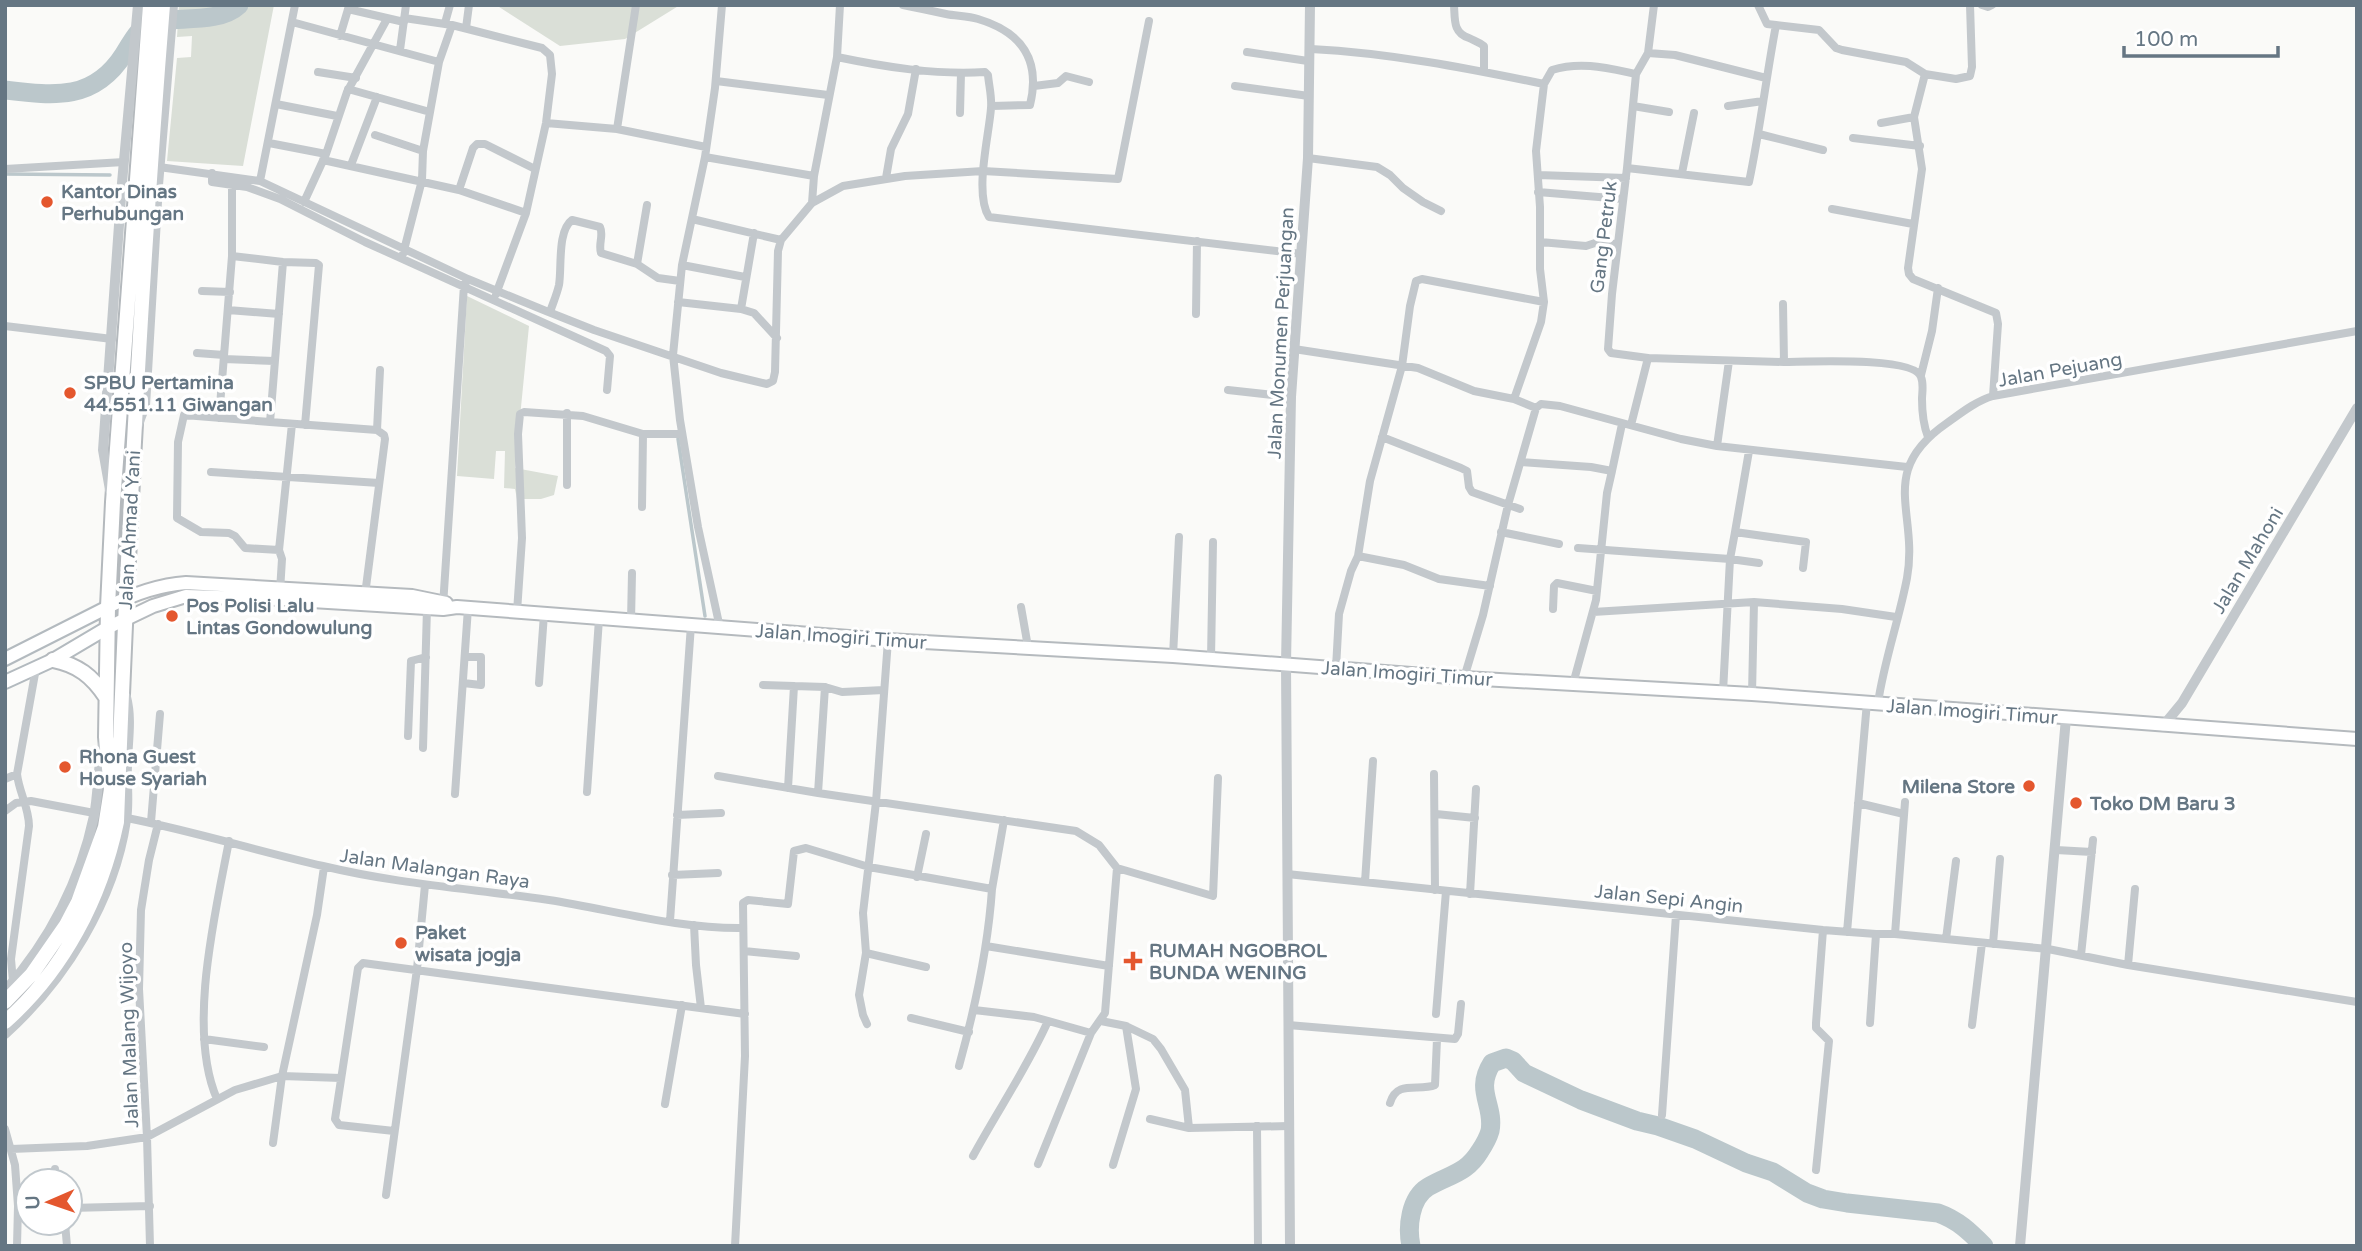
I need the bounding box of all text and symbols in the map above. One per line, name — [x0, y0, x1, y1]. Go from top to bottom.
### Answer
scale bar — [2124, 14, 2278, 58]
text: 100 m — [2134, 27, 2198, 52]
street label: Gang Petruk — [1586, 180, 1622, 295]
place label: Kantor Dinas Perhubungan — [61, 181, 184, 226]
marker: Kantor Dinas Perhubungan — [39, 194, 55, 210]
street label: Jalan Monumen Perjuangan — [1263, 207, 1299, 460]
street label: Jalan Pejuang — [1997, 348, 2124, 392]
place label: SPBU Pertamina 44.551.11 Giwangan — [84, 372, 273, 417]
marker: SPBU Pertamina 44.551.11 Giwangan — [62, 385, 78, 401]
street label: Jalan Ahmad Yani — [115, 450, 145, 610]
street label: Jalan Mahoni — [2208, 503, 2288, 618]
place label: Pos Polisi Lalu Lintas Gondowulung — [186, 595, 372, 640]
marker: Pos Polisi Lalu Lintas Gondowulung — [164, 608, 180, 624]
street label: Jalan Imogiri Timur — [755, 620, 928, 654]
street label: Jalan Imogiri Timur — [1321, 657, 1494, 691]
street label: Jalan Imogiri Timur — [1886, 695, 2059, 729]
place label: Rhona Guest House Syariah — [79, 746, 207, 791]
marker: Rhona Guest House Syariah — [57, 759, 73, 775]
place label: Milena Store — [1902, 776, 2015, 798]
marker: Milena Store — [2021, 778, 2037, 794]
place label: Toko DM Baru 3 — [2089, 793, 2236, 815]
marker: Toko DM Baru 3 — [2068, 795, 2084, 811]
street label: Jalan Malangan Raya — [339, 845, 531, 893]
street label: Jalan Sepi Angin — [1593, 880, 1744, 918]
place label: Paket wisata jogja — [415, 922, 521, 967]
marker: Paket wisata jogja — [393, 935, 409, 951]
place label: RUMAH NGOBROL BUNDA WENING — [1149, 940, 1328, 984]
street label: Jalan Malang Wijoyo — [115, 942, 143, 1128]
marker: RUMAH NGOBROL BUNDA WENING — [1123, 951, 1143, 971]
north arrow — [14, 1167, 84, 1237]
text: U — [22, 1195, 44, 1210]

